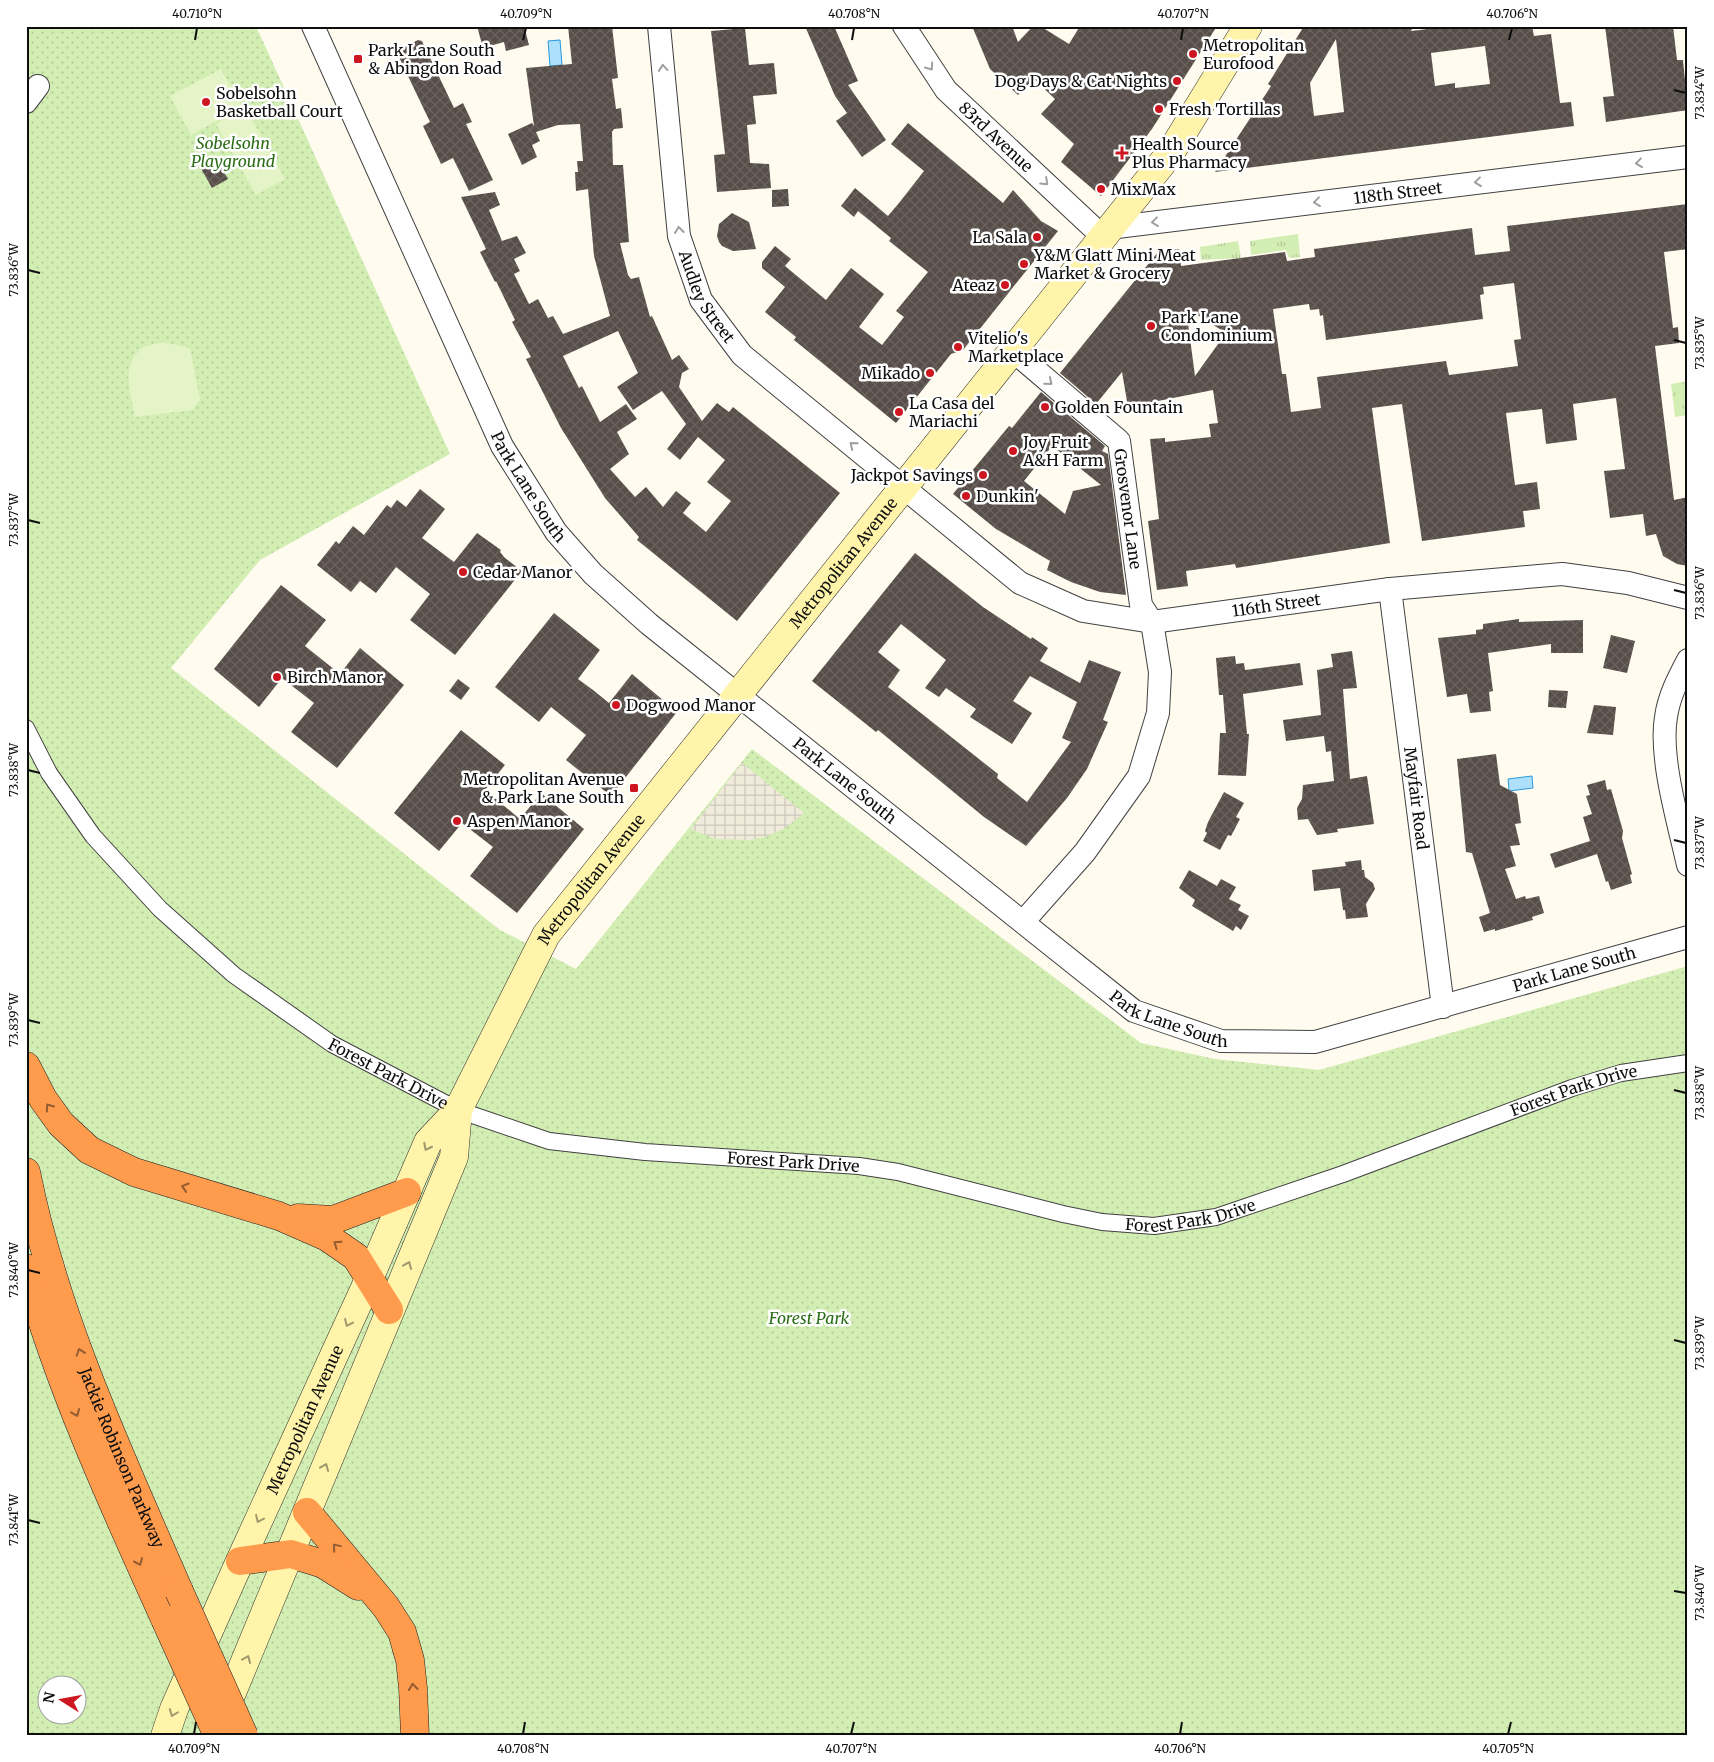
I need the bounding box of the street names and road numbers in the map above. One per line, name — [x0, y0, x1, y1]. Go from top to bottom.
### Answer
street label: 83rd Avenue — [955, 97, 1037, 176]
street label: 118th Street — [1352, 177, 1444, 208]
street label: Audley Street — [674, 247, 740, 347]
street label: Park Lane South — [487, 428, 571, 547]
street label: Grosvenor Lane — [1110, 447, 1146, 570]
street label: Metropolitan Avenue — [785, 493, 901, 632]
street label: 116th Street — [1231, 589, 1323, 621]
street label: Park Lane South — [789, 733, 901, 828]
street label: Mayfair Road — [1400, 746, 1433, 851]
street label: Metropolitan Avenue — [533, 810, 649, 948]
street label: Park Lane South — [1511, 942, 1638, 996]
street label: Park Lane South — [1106, 986, 1228, 1051]
street label: Forest Park Drive — [325, 1034, 452, 1113]
street label: Forest Park Drive — [1507, 1061, 1638, 1120]
street label: Forest Park Drive — [726, 1147, 860, 1176]
street label: Forest Park Drive — [1124, 1194, 1258, 1236]
street label: Metropolitan Avenue — [262, 1342, 347, 1497]
street label: Jackie Robinson Parkway — [75, 1364, 169, 1552]

